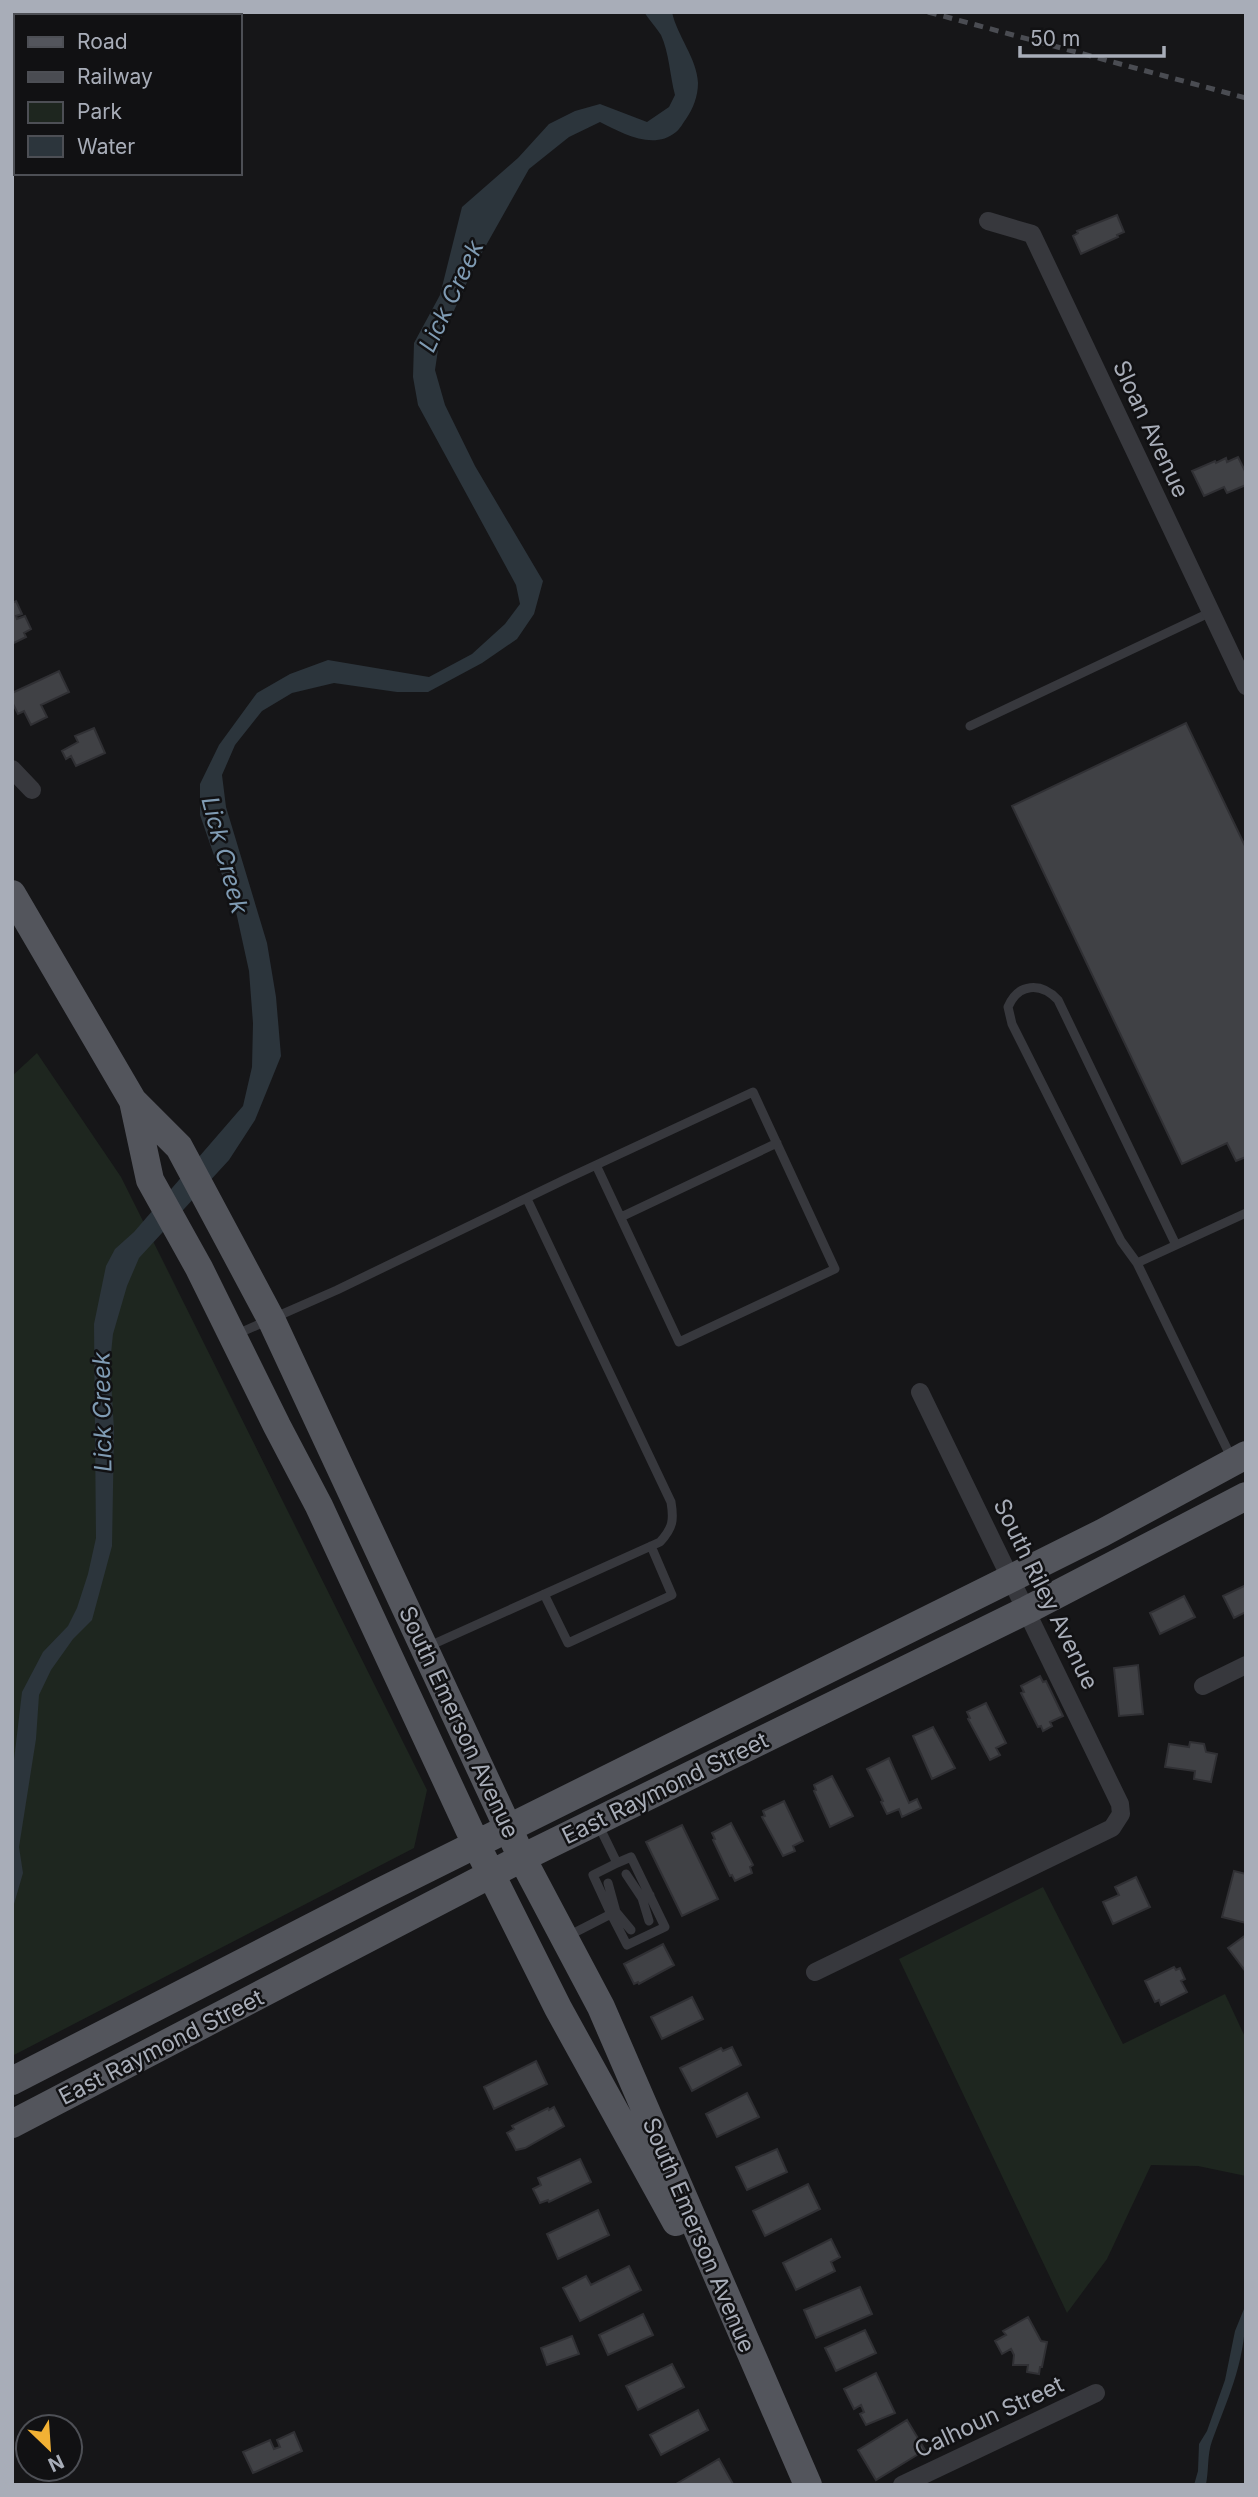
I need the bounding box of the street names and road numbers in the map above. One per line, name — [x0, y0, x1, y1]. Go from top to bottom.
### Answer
street label: Sloan Avenue — [1107, 356, 1195, 502]
street label: South Riley Avenue — [988, 1494, 1104, 1694]
street label: South Emerson Avenue — [393, 1602, 525, 1842]
street label: East Raymond Street — [557, 1726, 773, 1850]
street label: East Raymond Street — [54, 1983, 268, 2111]
street label: South Emerson Avenue — [637, 2113, 761, 2357]
street label: Calhoun Street — [910, 2370, 1068, 2464]

